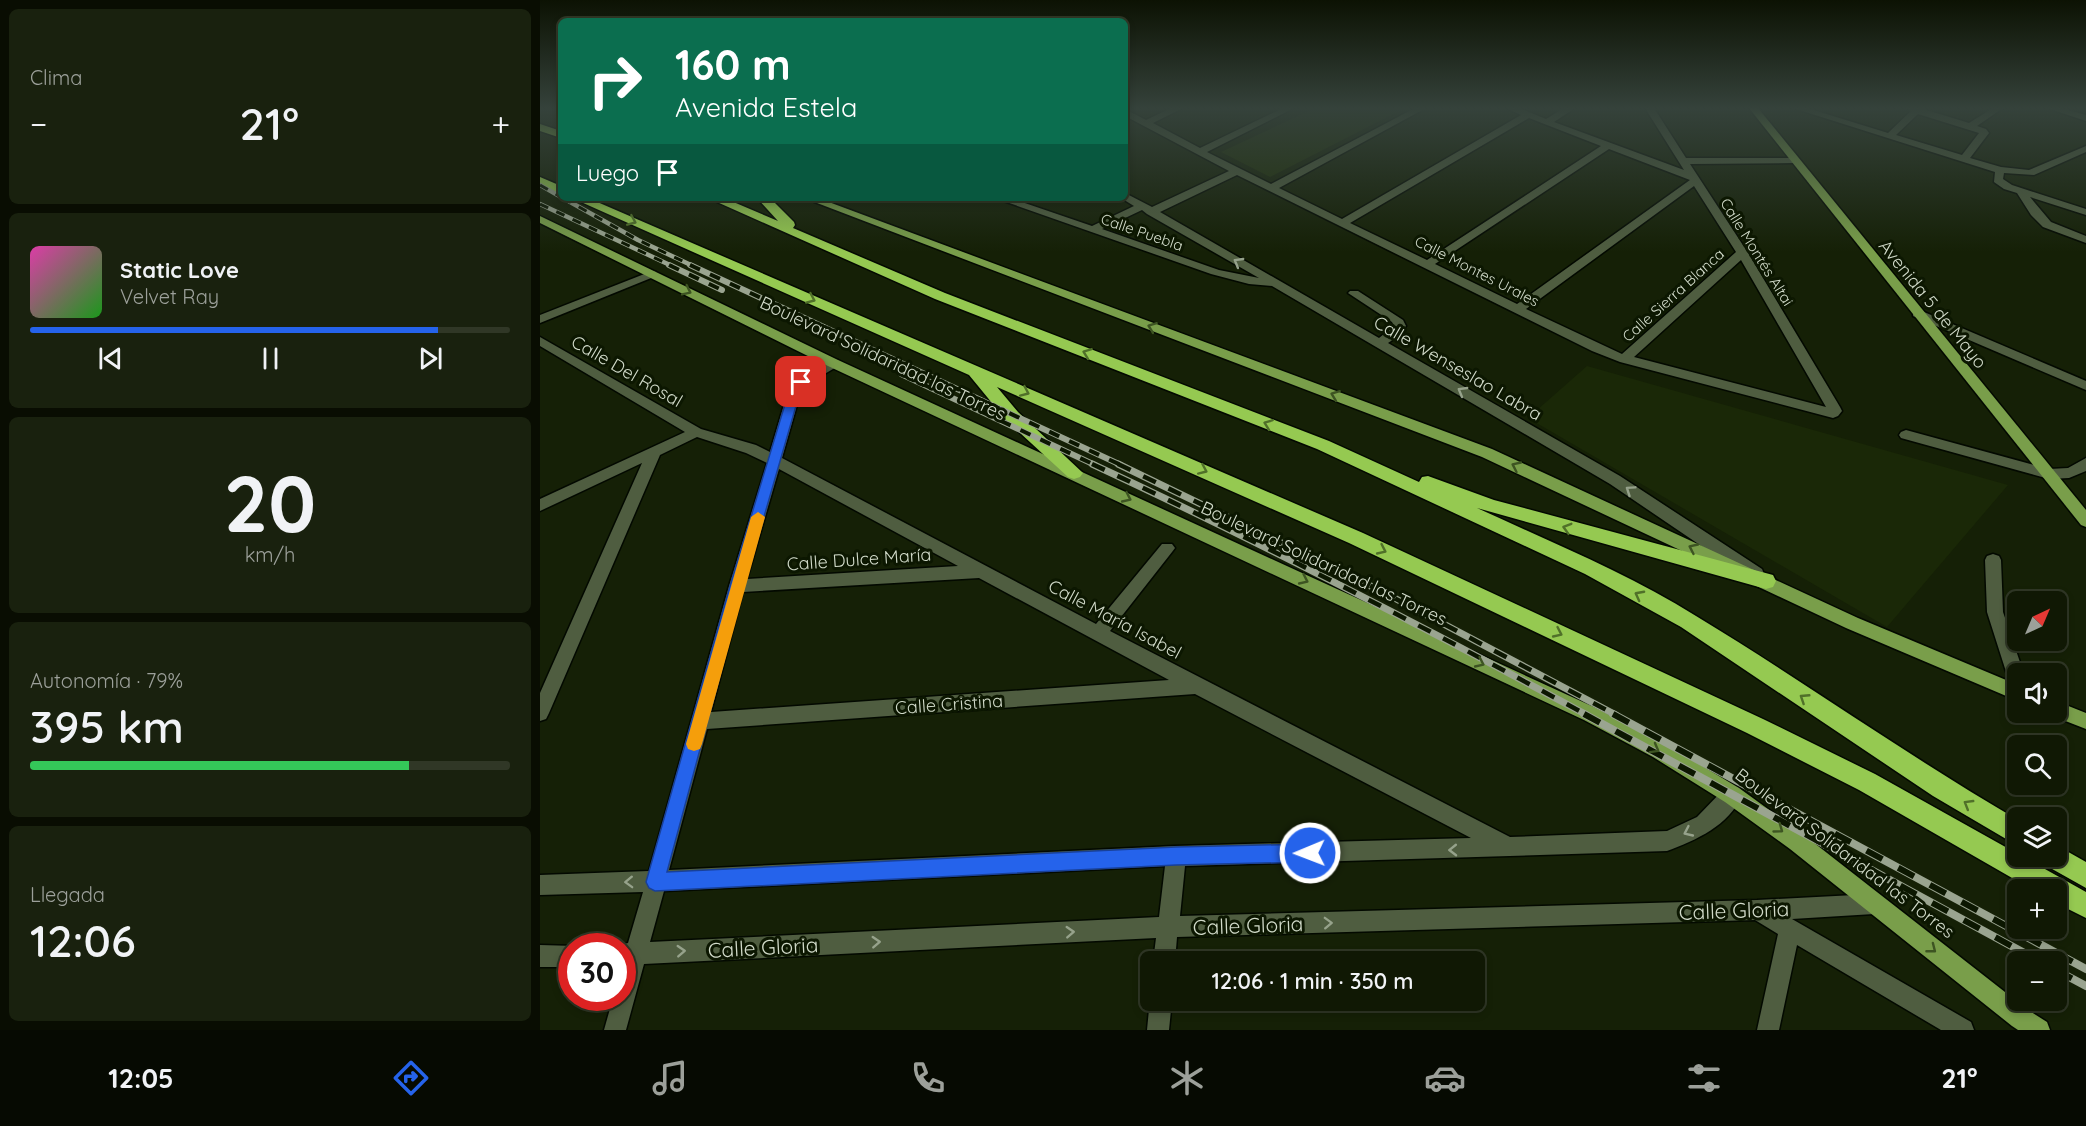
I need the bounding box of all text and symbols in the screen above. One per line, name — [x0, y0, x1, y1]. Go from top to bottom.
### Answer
text: 160 m — [675, 38, 791, 91]
icon: right — [576, 42, 654, 120]
text: Clima — [30, 65, 82, 90]
text: Avenida Estela — [675, 90, 857, 124]
text: 21° — [240, 95, 299, 151]
text: − — [30, 103, 47, 144]
text: + — [491, 103, 510, 144]
icon: arrive — [651, 156, 684, 189]
text: Luego — [576, 159, 639, 187]
street label: Calle Montés Altai — [1716, 195, 1798, 309]
street label: Calle Puebla — [1098, 209, 1186, 255]
one-way arrow — [626, 214, 637, 226]
street label: Calle Montes Urales — [1412, 231, 1542, 311]
street label: Avenida 5 de Mayo — [1874, 235, 1992, 373]
street label: Calle Sierra Blanca — [1618, 244, 1728, 346]
text: Static Love — [120, 256, 239, 284]
one-way arrow — [1234, 258, 1245, 269]
text: Velvet Ray — [120, 284, 219, 309]
one-way arrow — [680, 284, 691, 296]
street label: Boulevard Solidaridad las Torres — [756, 291, 1010, 425]
one-way arrow — [805, 291, 816, 303]
street label: Calle Wenseslao Labra — [1370, 310, 1546, 426]
one-way arrow — [1147, 321, 1158, 334]
street label: Calle Del Rosal — [567, 330, 687, 412]
icon: previous — [94, 342, 127, 375]
icon: pause — [254, 342, 287, 375]
icon: next — [414, 342, 447, 375]
one-way arrow — [1082, 348, 1093, 360]
pin — [775, 356, 826, 407]
icon: arrive — [784, 365, 817, 398]
one-way arrow — [1019, 385, 1030, 397]
one-way arrow — [1458, 387, 1468, 398]
one-way arrow — [1330, 390, 1341, 403]
one-way arrow — [1264, 419, 1275, 431]
text: 20 — [224, 454, 316, 552]
one-way arrow — [1512, 462, 1523, 474]
one-way arrow — [1197, 463, 1208, 475]
one-way arrow — [1626, 486, 1637, 497]
one-way arrow — [1121, 490, 1132, 502]
street label: Boulevard Solidaridad las Torres — [1197, 496, 1451, 630]
one-way arrow — [1562, 523, 1573, 535]
text: km/h — [245, 542, 295, 567]
street label: Calle Dulce María — [786, 542, 932, 576]
one-way arrow — [1375, 542, 1386, 554]
one-way arrow — [1689, 543, 1700, 555]
one-way arrow — [1297, 573, 1308, 585]
street label: Calle María Isabel — [1044, 574, 1186, 664]
one-way arrow — [1635, 591, 1645, 602]
north arrow — [2007, 591, 2067, 651]
map controls — [2007, 591, 2067, 1011]
one-way arrow — [1551, 625, 1562, 637]
one-way arrow — [1474, 656, 1485, 668]
button: sound — [2007, 663, 2067, 723]
text: Autonomía · 79% — [30, 668, 183, 693]
street label: Calle Cristina — [894, 689, 1004, 719]
one-way arrow — [1800, 693, 1810, 705]
text: 395 km — [30, 698, 184, 754]
button: search — [2007, 735, 2067, 795]
one-way arrow — [1649, 742, 1660, 753]
street label: Boulevard Solidaridad las Torres — [1731, 763, 1959, 943]
one-way arrow — [1964, 799, 1974, 811]
button: layers — [2007, 807, 2067, 867]
position arrow — [1278, 821, 1342, 885]
one-way arrow — [1772, 822, 1783, 833]
one-way arrow — [1684, 825, 1695, 837]
one-way arrow — [1449, 843, 1458, 856]
one-way arrow — [625, 876, 634, 889]
button: + — [2007, 879, 2067, 939]
text: Llegada — [30, 882, 105, 907]
street label: Calle Gloria — [1678, 895, 1790, 925]
street label: Calle Gloria — [1192, 910, 1304, 940]
text: 12:06 — [30, 912, 136, 968]
one-way arrow — [1324, 916, 1333, 929]
one-way arrow — [1066, 926, 1075, 939]
street label: Calle Gloria — [707, 931, 819, 963]
speed limit sign: 30 — [558, 933, 636, 1011]
one-way arrow — [871, 935, 880, 948]
one-way arrow — [1926, 942, 1937, 953]
one-way arrow — [676, 945, 685, 958]
button: − — [2007, 951, 2067, 1011]
text: 12:06 · 1 min · 350 m — [1211, 967, 1414, 995]
icon: directions — [390, 1057, 432, 1099]
icon: music — [649, 1057, 691, 1099]
icon: phone — [907, 1057, 949, 1099]
icon: climate — [1166, 1057, 1208, 1099]
icon: car — [1424, 1057, 1466, 1099]
icon: filters — [1683, 1057, 1725, 1099]
text: 12:05 — [108, 1061, 174, 1095]
text: 21° — [1941, 1061, 1978, 1095]

